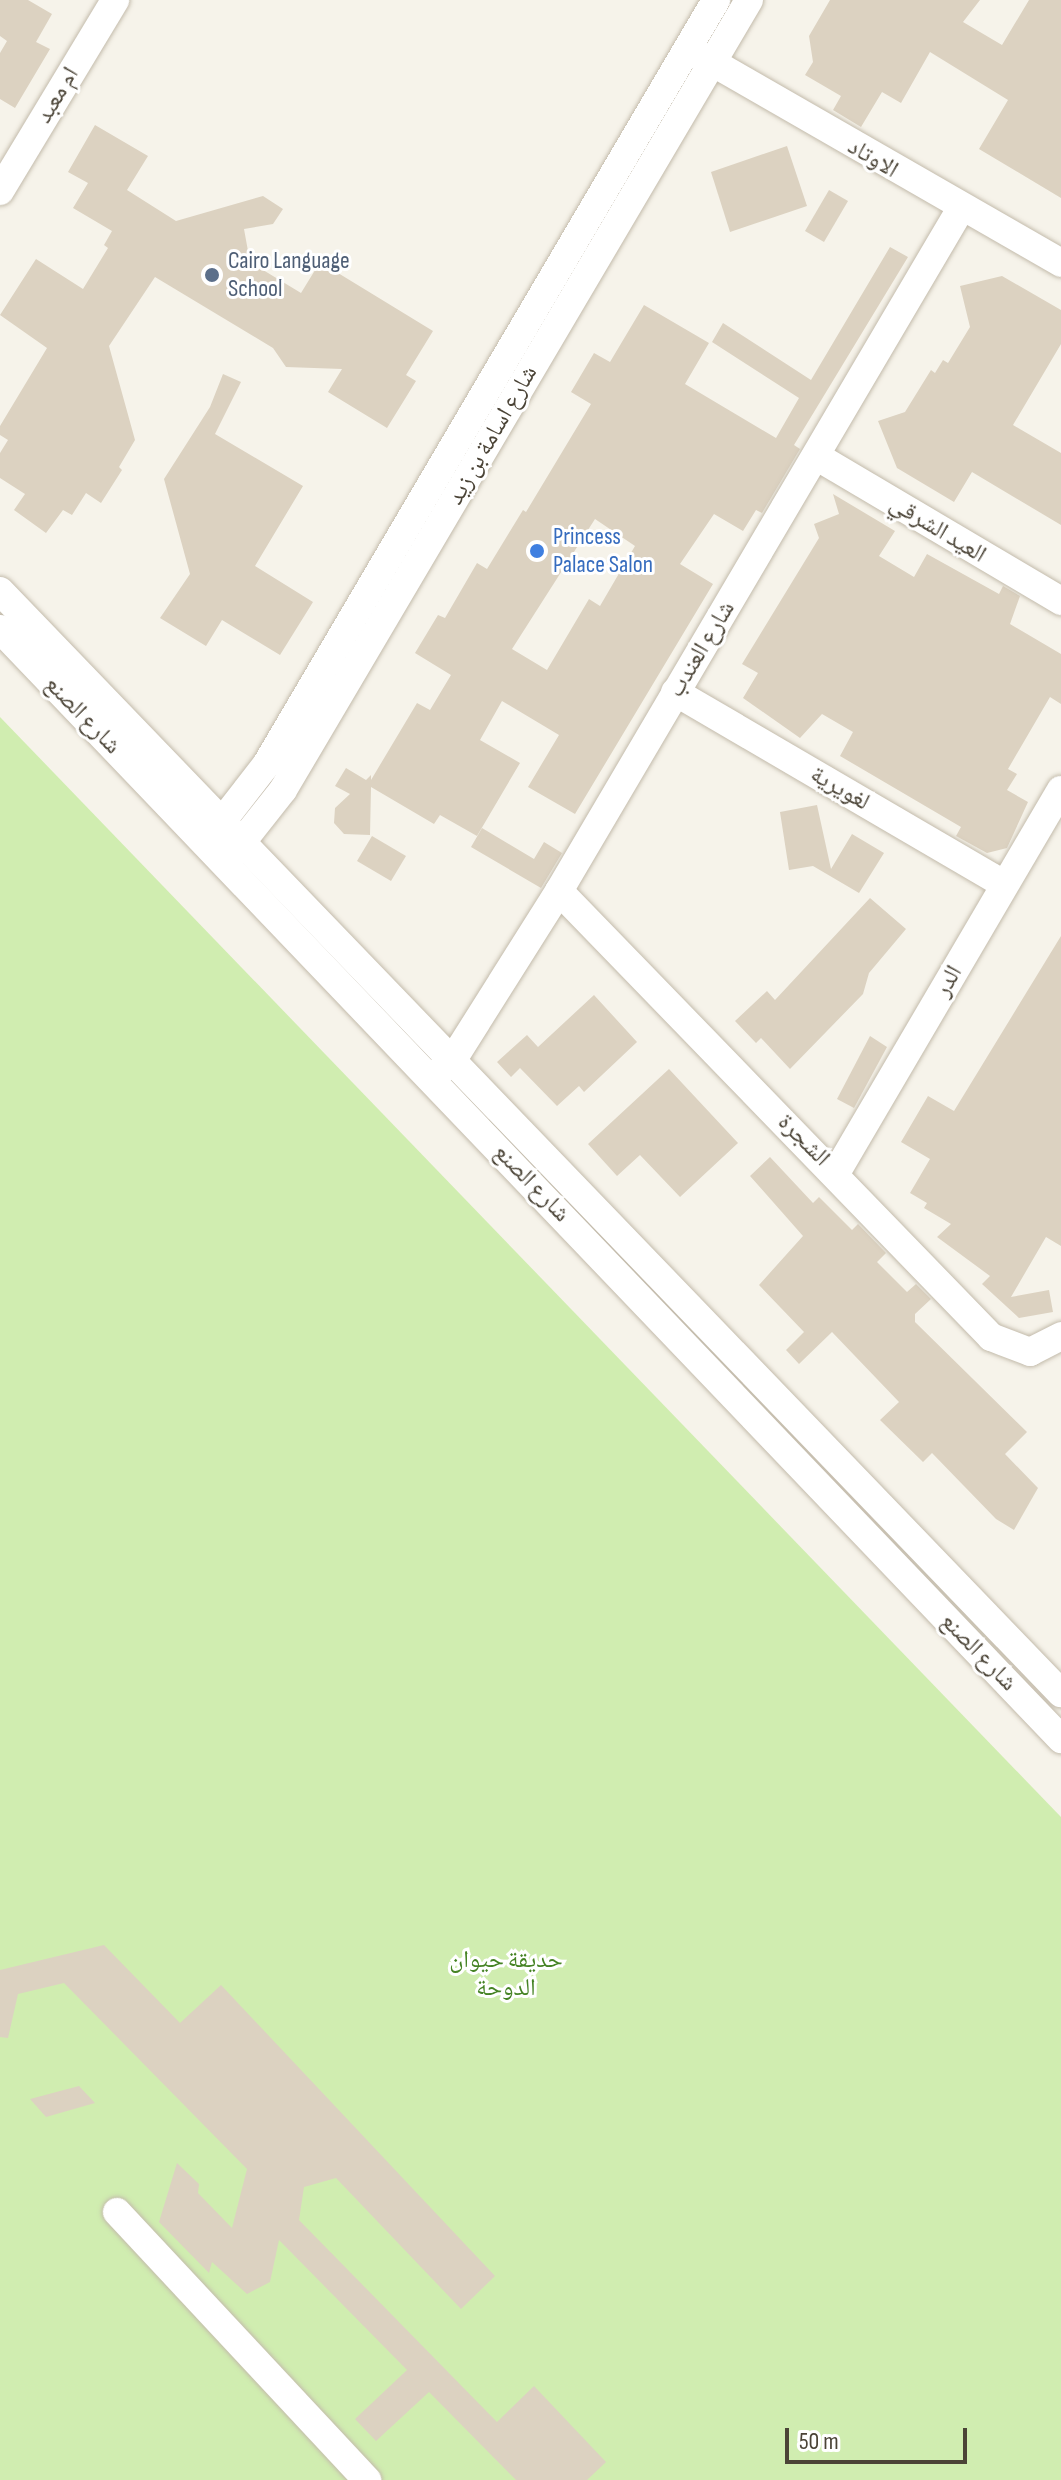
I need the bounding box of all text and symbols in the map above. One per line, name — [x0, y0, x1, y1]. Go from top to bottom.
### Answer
street label: ام معبد — [29, 62, 85, 128]
street label: الاوتاد — [843, 132, 903, 184]
place label: Cairo Language School — [228, 247, 350, 303]
marker: Cairo Language School — [203, 266, 221, 284]
street label: شارع اسامة بن زيد — [441, 360, 543, 510]
street label: العيد الشرقي — [884, 489, 992, 569]
place label: Princess Palace Salon — [553, 523, 653, 579]
marker: Princess Palace Salon — [528, 542, 546, 560]
street label: شارع العندب — [661, 596, 741, 702]
street label: شارع الصنع — [39, 670, 127, 760]
street label: لغويرية — [805, 760, 875, 816]
street label: الدر — [928, 960, 968, 1002]
street label: الشجرة — [772, 1108, 836, 1172]
street label: شارع الصنع — [488, 1138, 576, 1228]
street label: شارع الصنع — [935, 1607, 1023, 1697]
park label: حديقة حيوان الدوحة — [449, 1946, 563, 2002]
scale bar — [789, 2412, 971, 2462]
text: 50 m — [799, 2427, 839, 2456]

